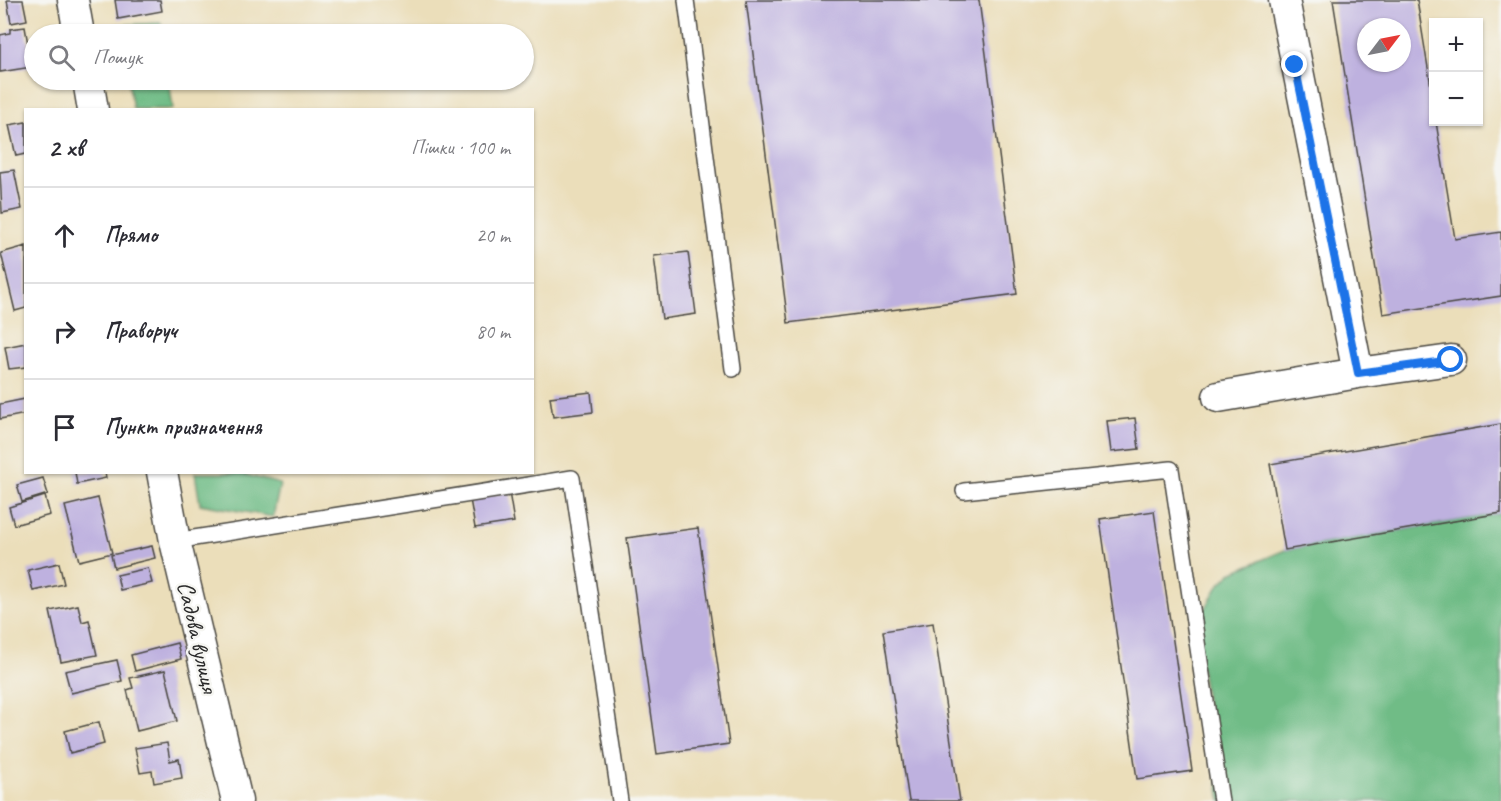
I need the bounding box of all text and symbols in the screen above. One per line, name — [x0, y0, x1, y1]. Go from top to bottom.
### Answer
north arrow — [1357, 18, 1411, 72]
map controls — [1429, 18, 1483, 126]
button: + — [1429, 18, 1483, 72]
search box — [24, 24, 534, 90]
icon: search — [45, 41, 78, 74]
text: Пошук — [93, 43, 142, 71]
route end — [1281, 51, 1307, 77]
button: − — [1429, 72, 1483, 126]
text: 2 хв — [48, 131, 83, 164]
text: Пішки · 100 m — [411, 135, 510, 160]
icon: ahead — [48, 219, 81, 252]
text: Прямо — [105, 221, 157, 249]
text: 20 m — [476, 223, 510, 248]
icon: right — [48, 315, 81, 348]
text: Праворуч — [105, 317, 177, 345]
text: 80 m — [476, 319, 510, 344]
route start — [1437, 346, 1463, 372]
icon: arrive — [48, 411, 81, 444]
text: Пункт призначення — [105, 413, 262, 441]
street label: Садова вулиця — [171, 578, 226, 697]

